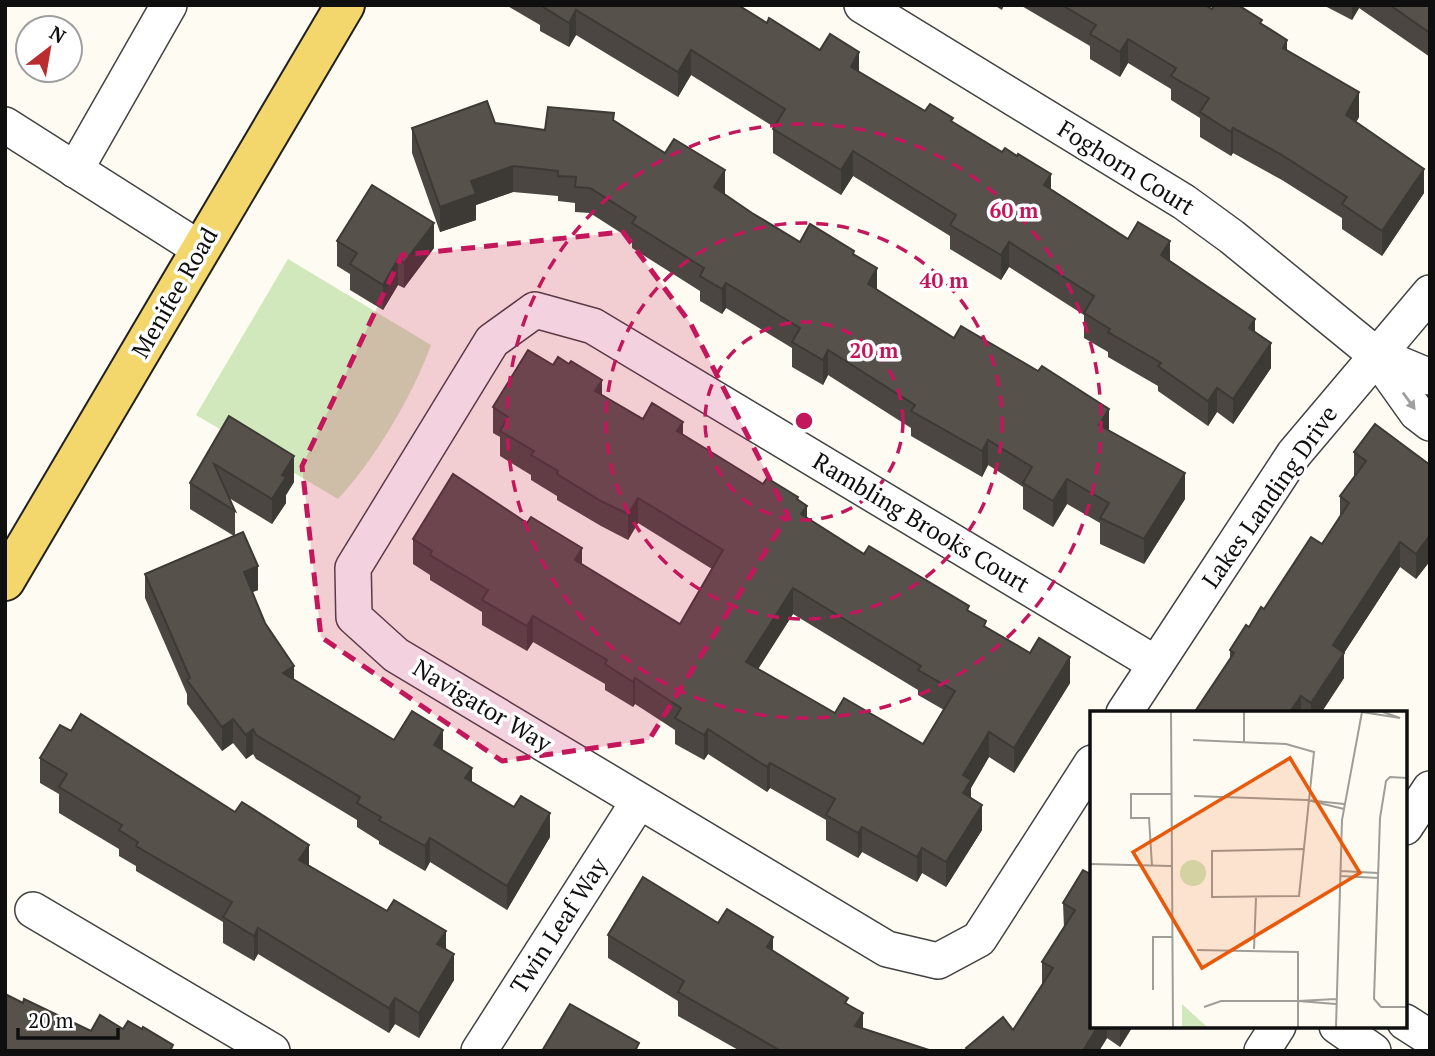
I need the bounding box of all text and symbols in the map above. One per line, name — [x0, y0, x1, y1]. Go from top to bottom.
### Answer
north arrow — [14, 14, 84, 84]
text: N — [45, 20, 71, 49]
street label: Foghorn Court — [1052, 112, 1201, 222]
text: 60 m — [990, 196, 1039, 224]
street label: Menifee Road — [124, 221, 224, 364]
text: 40 m — [920, 266, 969, 294]
text: 20 m — [850, 336, 899, 364]
one-way arrow — [1401, 392, 1415, 410]
street label: Lakes Landing Drive — [1194, 399, 1344, 594]
centre of rings — [792, 409, 816, 433]
street label: Rambling Brooks Court — [807, 445, 1036, 600]
street label: Navigator Way — [407, 651, 558, 760]
inset map — [1090, 711, 1407, 1028]
street label: Twin Leaf Way — [502, 851, 615, 1000]
scale bar — [18, 996, 117, 1040]
text: 20 m — [28, 1006, 74, 1034]

